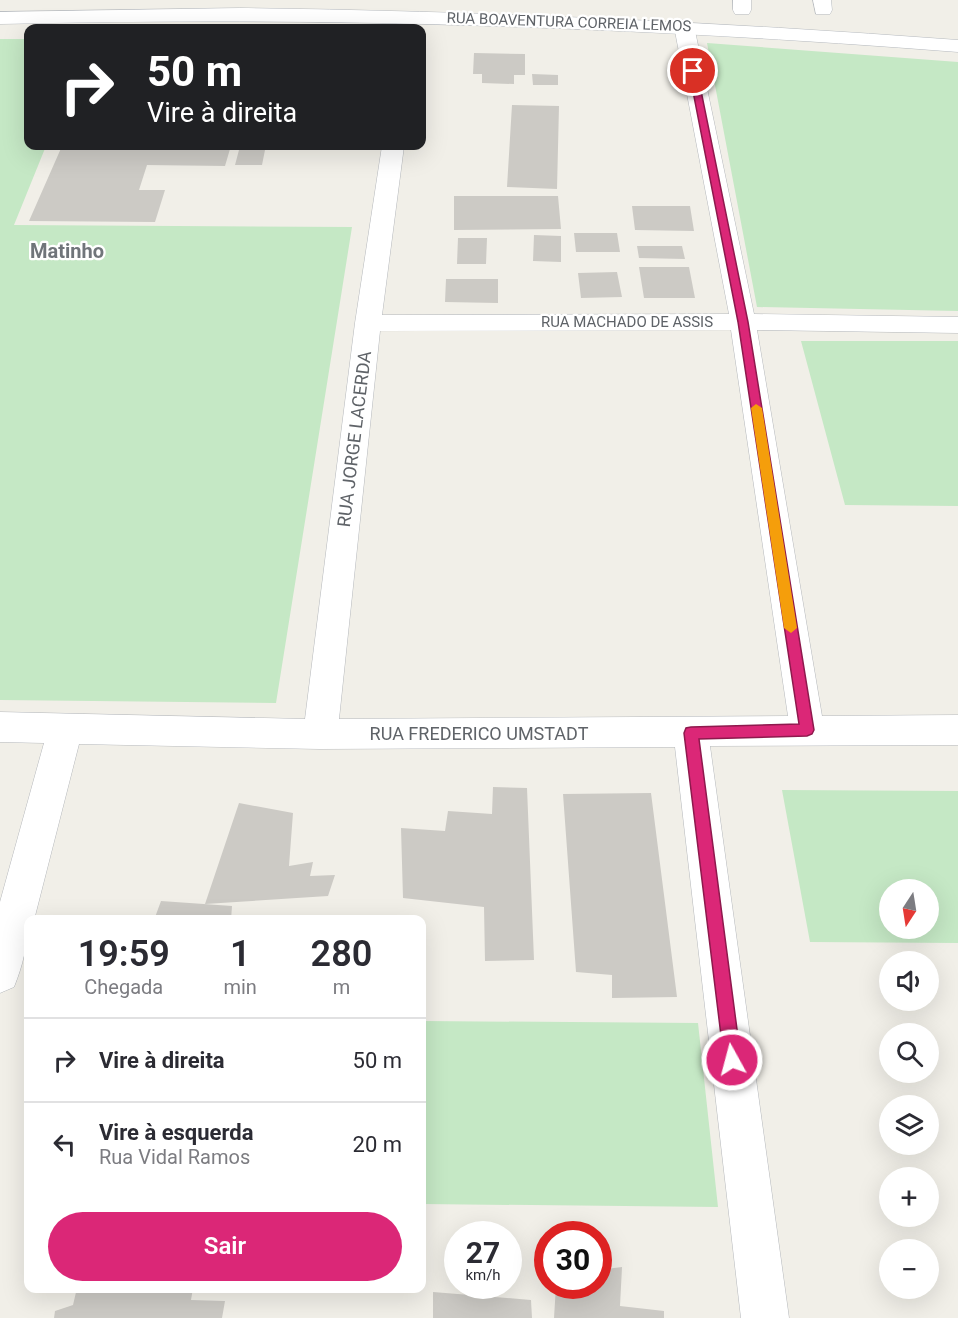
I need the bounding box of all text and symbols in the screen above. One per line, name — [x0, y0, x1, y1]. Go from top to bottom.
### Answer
street label: RUA BOAVENTURA CORREIA LEMOS — [446, 9, 692, 35]
pin — [667, 45, 718, 96]
text: 50 m — [147, 47, 242, 96]
icon: right — [48, 48, 126, 126]
icon: arrive — [676, 54, 709, 87]
text: Vire à direita — [147, 97, 297, 129]
district label: Matinho — [30, 239, 104, 263]
street label: RUA MACHADO DE ASSIS — [541, 313, 713, 331]
street label: RUA JORGE LACERDA — [333, 350, 375, 528]
street label: RUA FREDERICO UMSTADT — [370, 723, 589, 744]
north arrow — [879, 879, 939, 939]
map controls — [879, 879, 939, 1299]
text: 19:59 — [78, 933, 170, 975]
text: 1 — [230, 933, 250, 975]
text: 280 — [311, 933, 372, 975]
button: sound — [879, 951, 939, 1011]
text: Chegada — [84, 975, 163, 999]
text: min — [223, 975, 257, 999]
text: m — [333, 975, 350, 999]
button: search — [879, 1023, 939, 1083]
position arrow — [700, 1028, 764, 1092]
icon: right — [48, 1044, 81, 1077]
text: Vire à direita — [99, 1048, 225, 1073]
text: 50 m — [353, 1048, 402, 1073]
button: layers — [879, 1095, 939, 1155]
text: Vire à esquerda — [99, 1120, 253, 1145]
icon: left — [48, 1128, 81, 1161]
text: 20 m — [353, 1132, 402, 1157]
text: Rua Vidal Ramos — [99, 1145, 250, 1169]
button: + — [879, 1167, 939, 1227]
button: Sair — [48, 1212, 402, 1281]
speed limit sign: 30 — [534, 1221, 612, 1299]
text: 27 — [466, 1235, 500, 1270]
button: − — [879, 1239, 939, 1299]
text: km/h — [465, 1266, 501, 1284]

